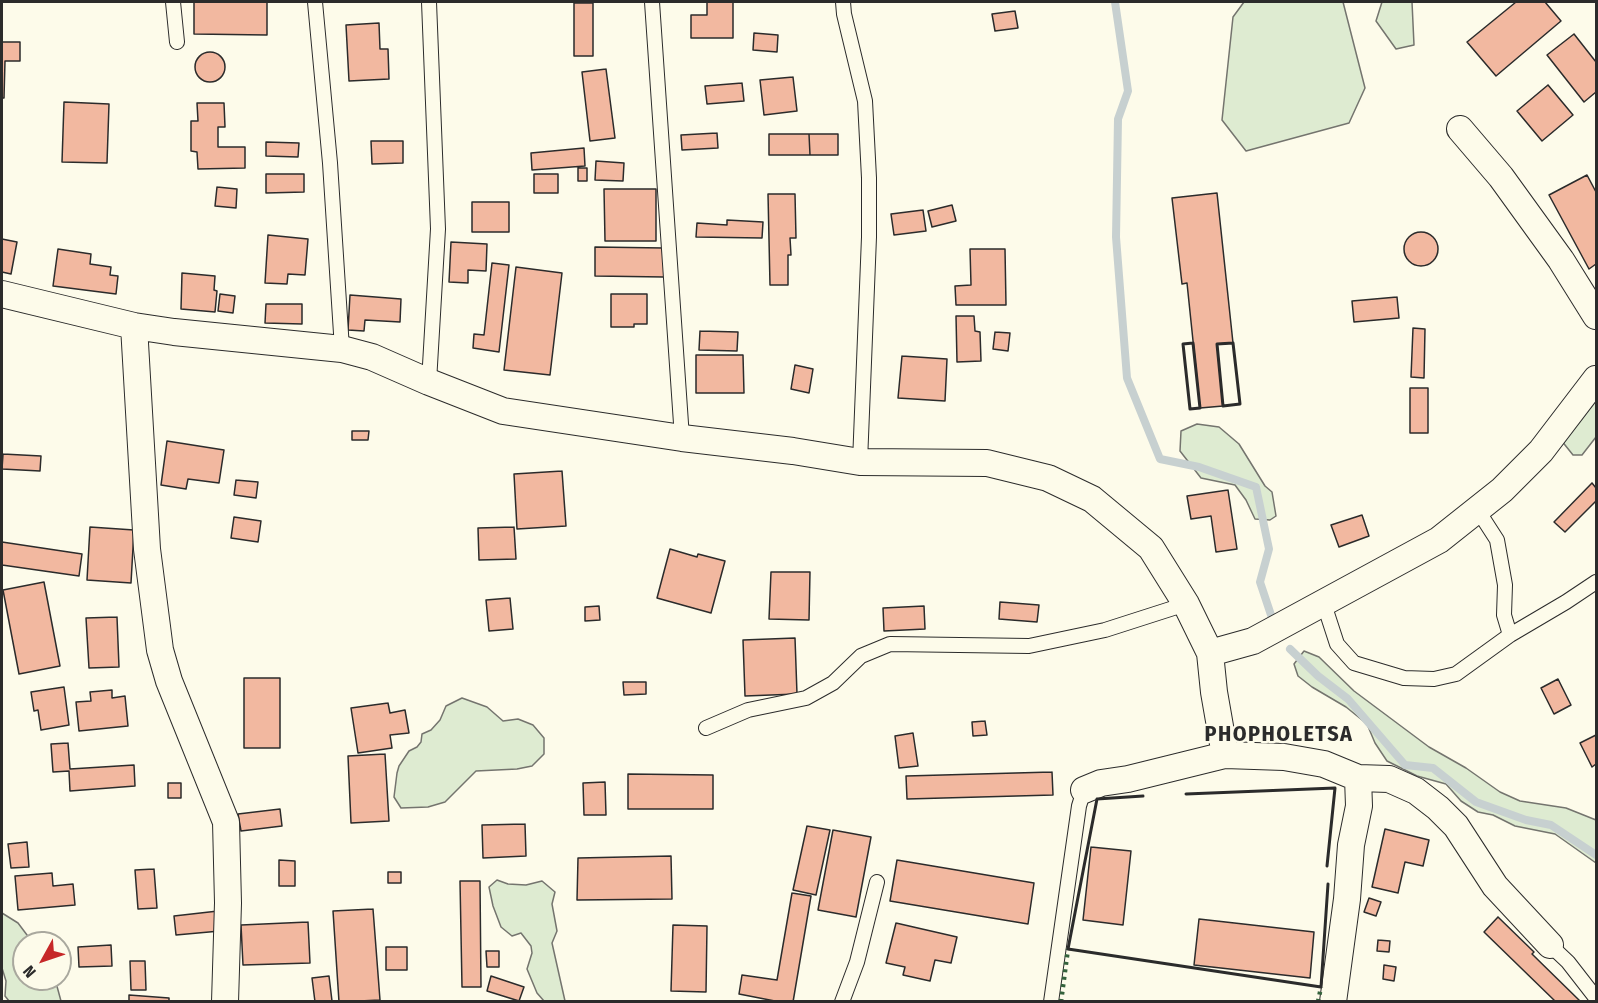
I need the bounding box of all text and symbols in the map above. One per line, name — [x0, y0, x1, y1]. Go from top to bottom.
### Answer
district label: PHOPHOLETSA — [1205, 722, 1353, 748]
north arrow — [12, 931, 72, 991]
text: N — [19, 962, 40, 981]

